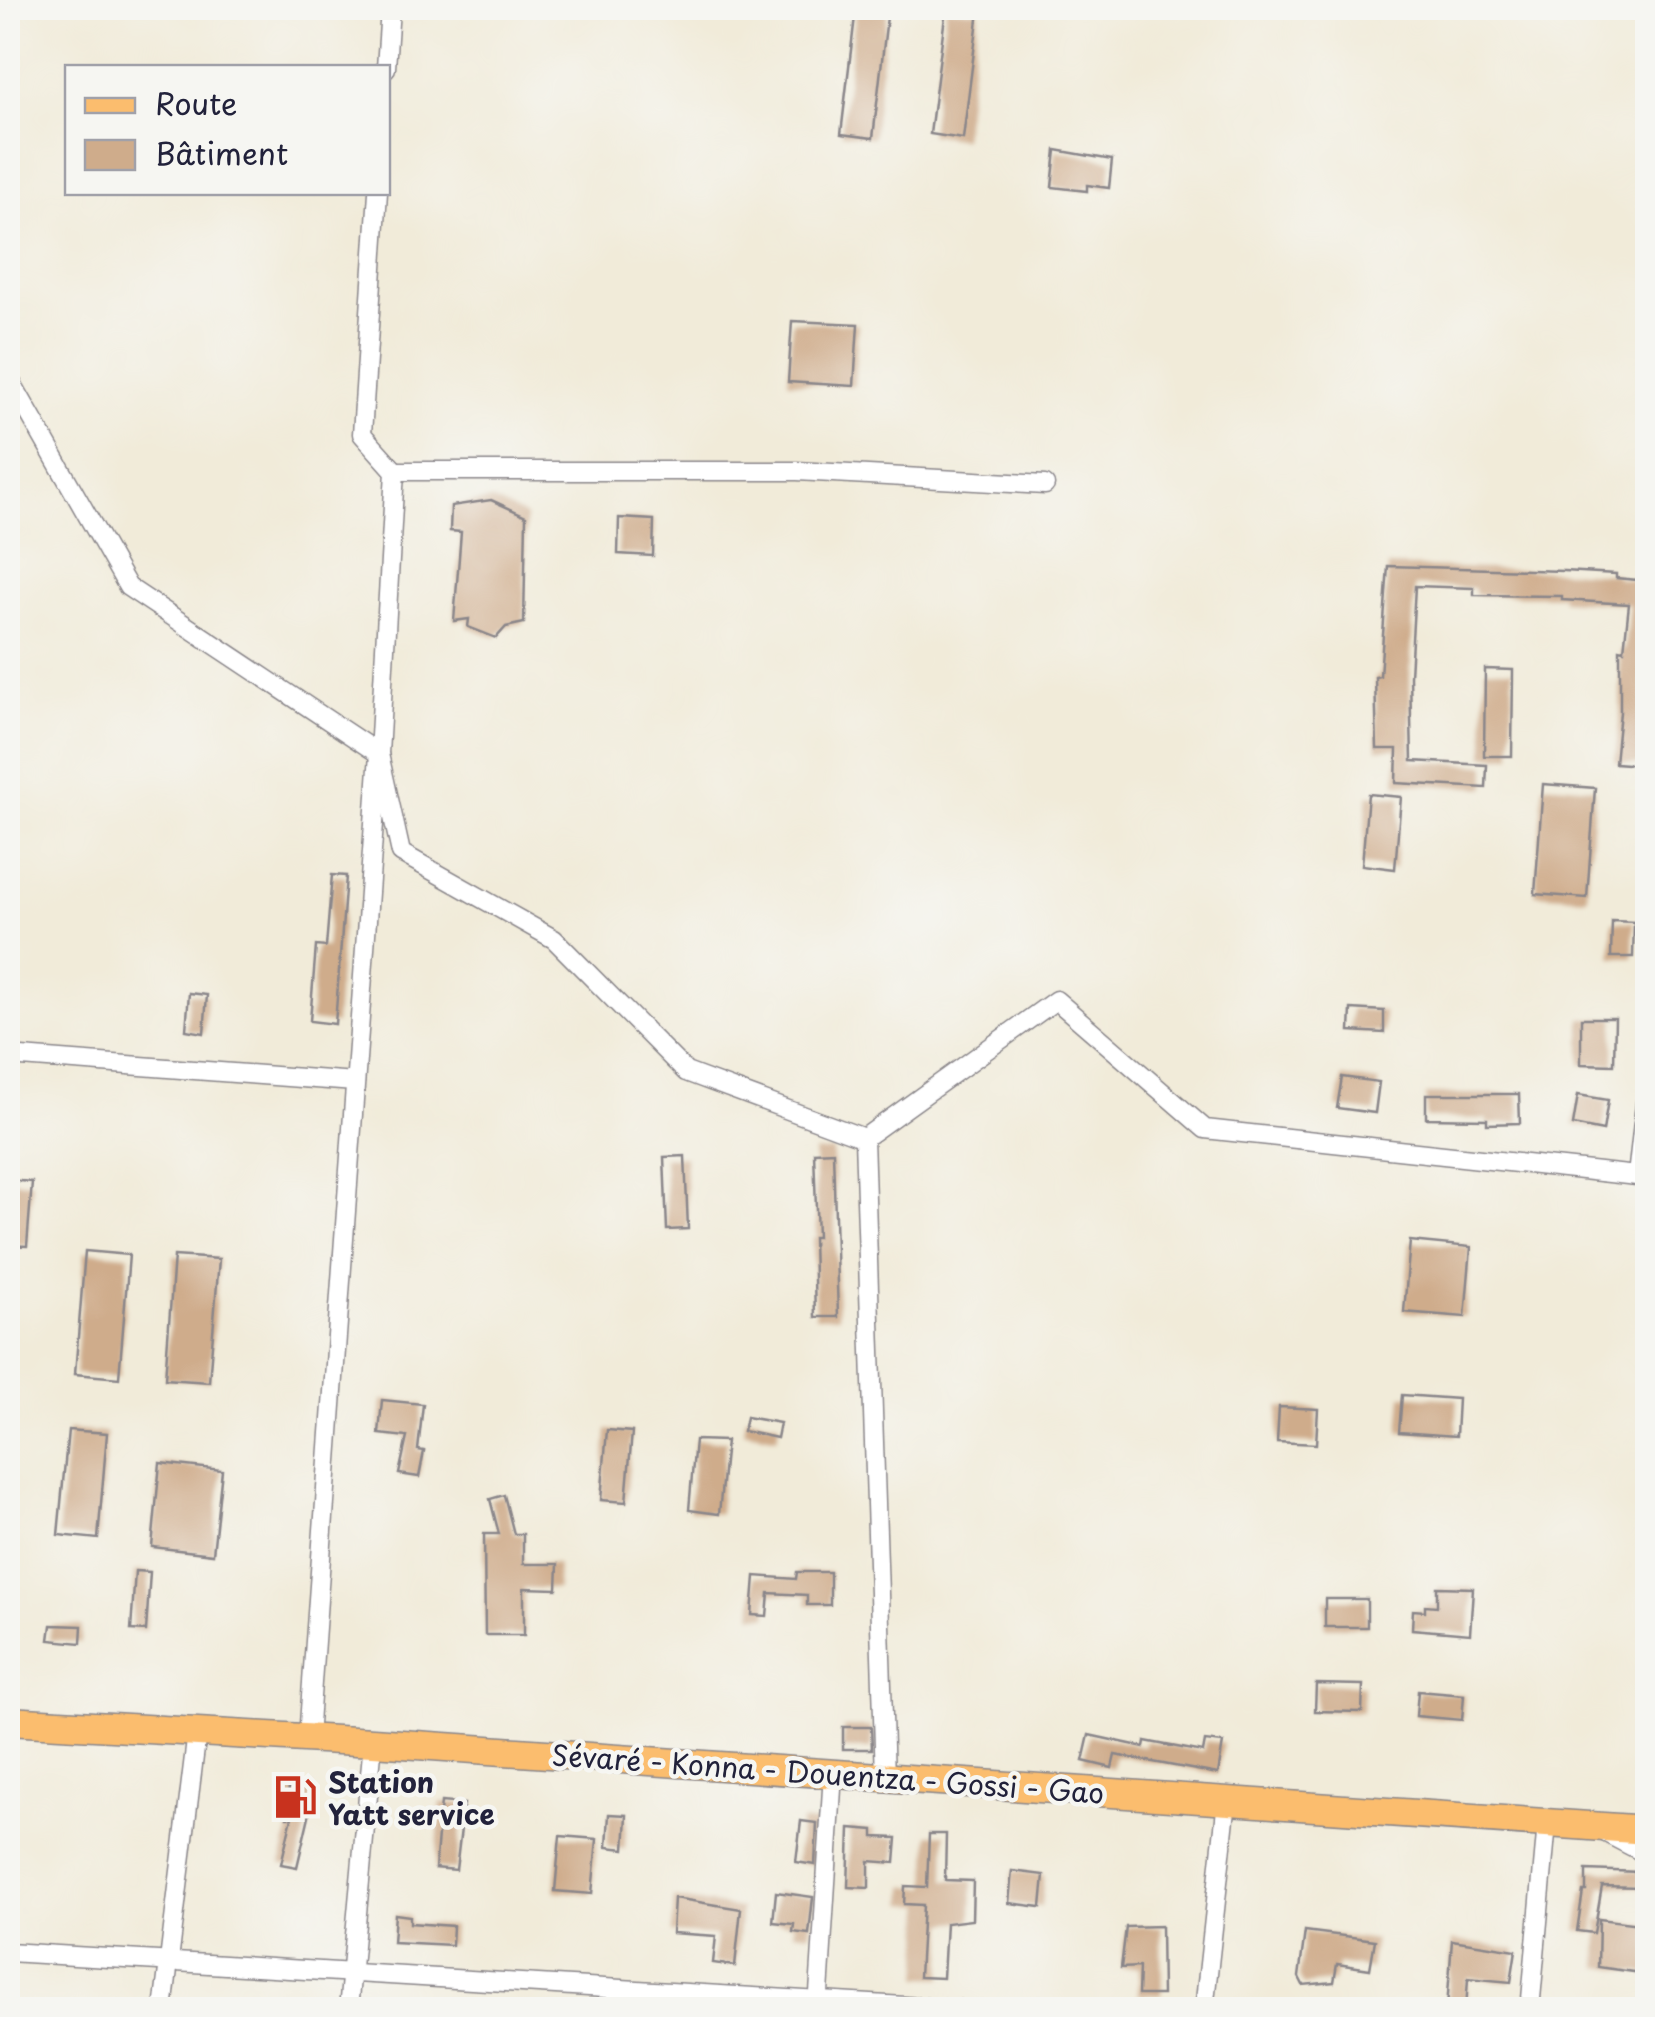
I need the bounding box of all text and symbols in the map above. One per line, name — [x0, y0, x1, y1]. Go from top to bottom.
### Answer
legend — [65, 65, 390, 195]
text: Route — [155, 80, 237, 125]
text: Bâtiment — [155, 130, 288, 175]
street label: Sévaré - Konna - Douentza - Gossi - Gao — [550, 1732, 1106, 1814]
place label: Station Yatt service — [328, 1760, 495, 1835]
fuel station icon: Station Yatt service — [271, 1773, 319, 1821]

